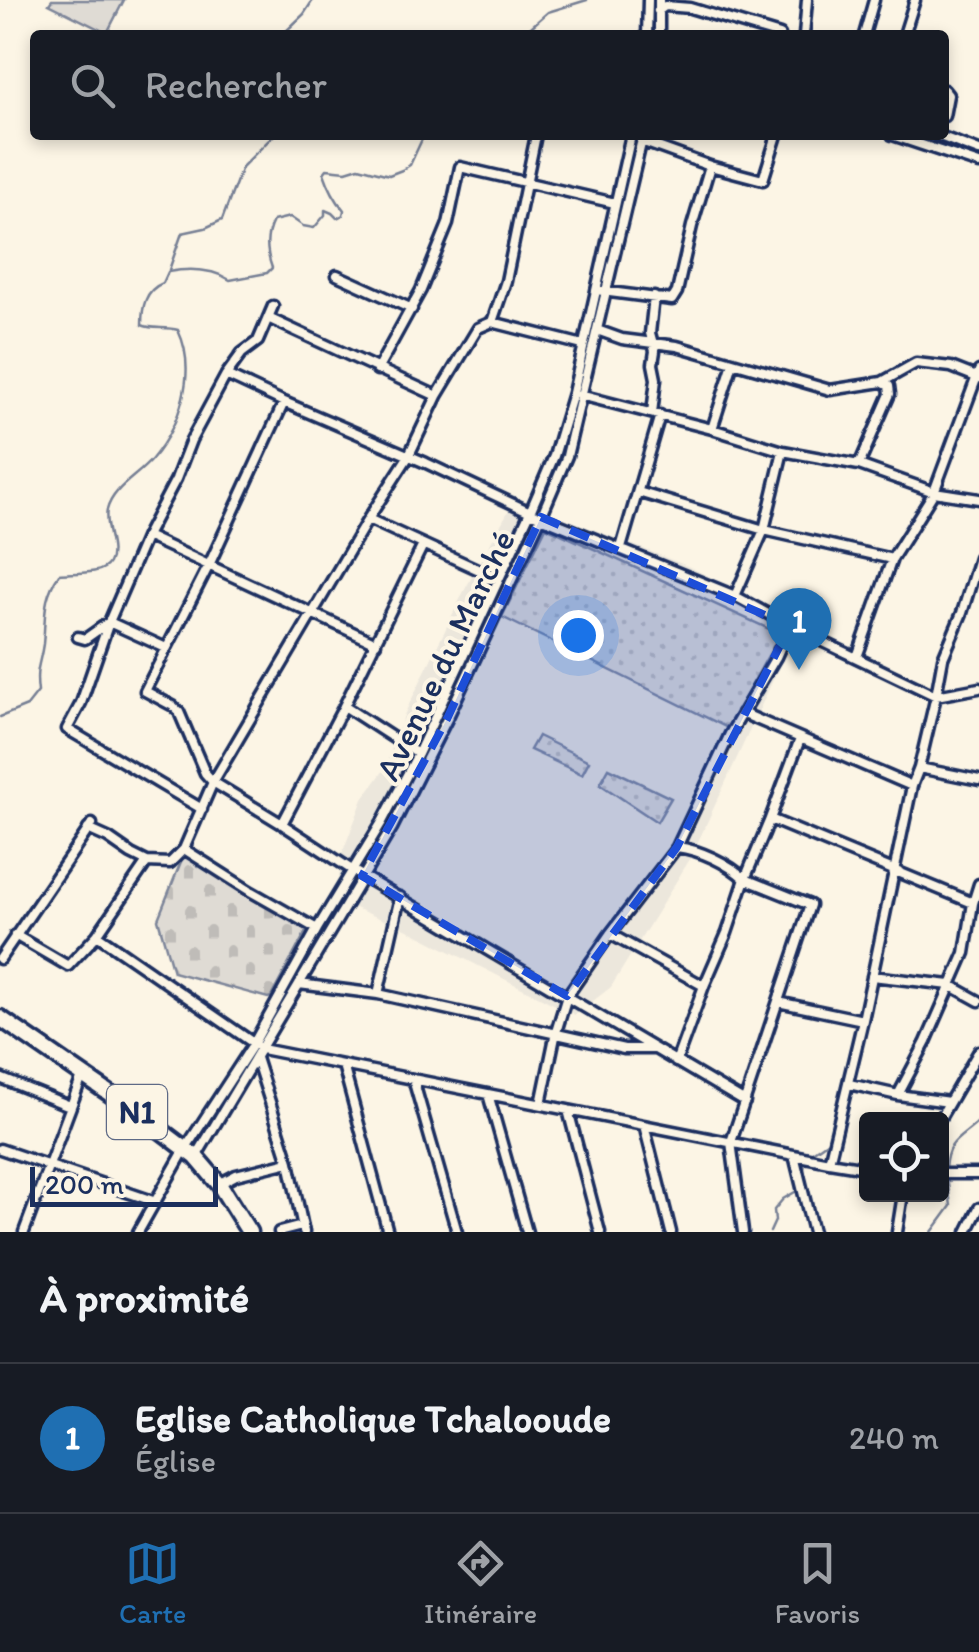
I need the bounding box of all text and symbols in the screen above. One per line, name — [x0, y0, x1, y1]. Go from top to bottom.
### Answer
search box — [30, 30, 949, 140]
icon: search — [65, 58, 120, 113]
text: Rechercher — [145, 62, 327, 108]
street label: Avenue du Marché — [366, 523, 524, 787]
pin: 1 — [766, 588, 832, 670]
your location — [553, 610, 604, 661]
road number: N1 — [107, 1085, 167, 1139]
map controls — [859, 1112, 949, 1202]
button: locate — [859, 1112, 949, 1202]
scale bar — [30, 1162, 218, 1206]
text: 200 m — [45, 1167, 124, 1201]
text: À proximité — [40, 1272, 249, 1323]
text: Eglise Catholique Tchalooude — [135, 1396, 611, 1442]
text: 1 — [65, 1419, 80, 1457]
text: 240 m — [849, 1419, 939, 1457]
text: Église — [135, 1442, 216, 1480]
tab: Carte — [119, 1536, 186, 1630]
tab: Itinéraire — [424, 1536, 537, 1630]
tab: Favoris — [775, 1536, 860, 1630]

